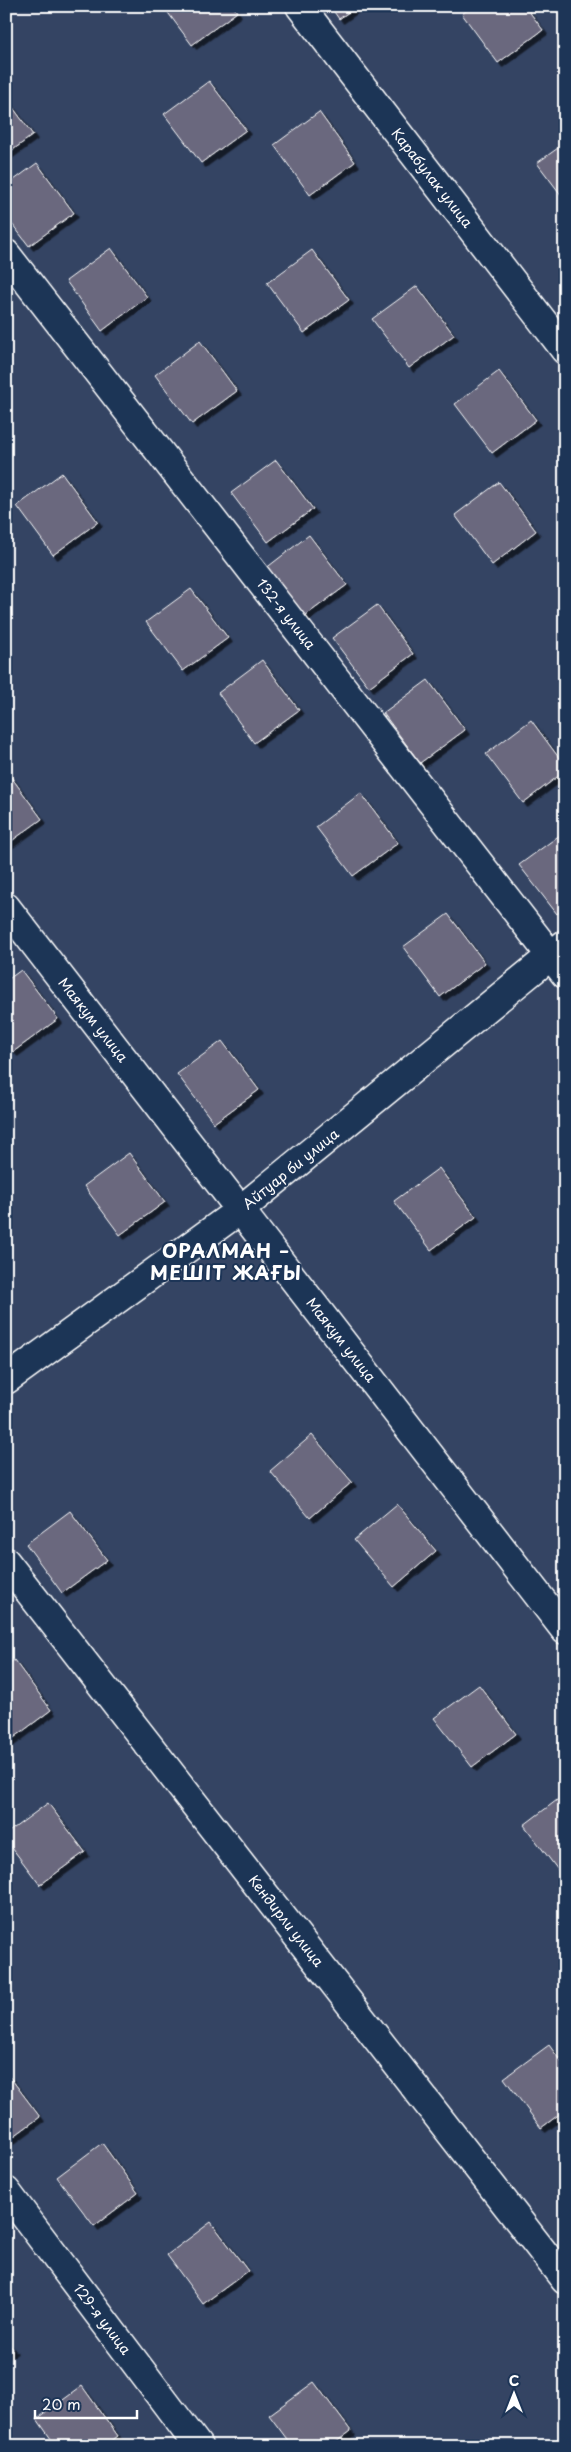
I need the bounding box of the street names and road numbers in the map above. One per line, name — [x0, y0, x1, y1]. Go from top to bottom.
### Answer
street label: Карабулак улица — [387, 123, 478, 232]
street label: 132-я улица — [252, 574, 321, 654]
street label: Маякум улица — [54, 973, 133, 1067]
street label: Айтуар би улица — [238, 1123, 343, 1214]
street label: Маякум улица — [302, 1293, 381, 1387]
street label: Кендирли улица — [244, 1870, 329, 1971]
street label: 129-я улица — [69, 2279, 136, 2359]

